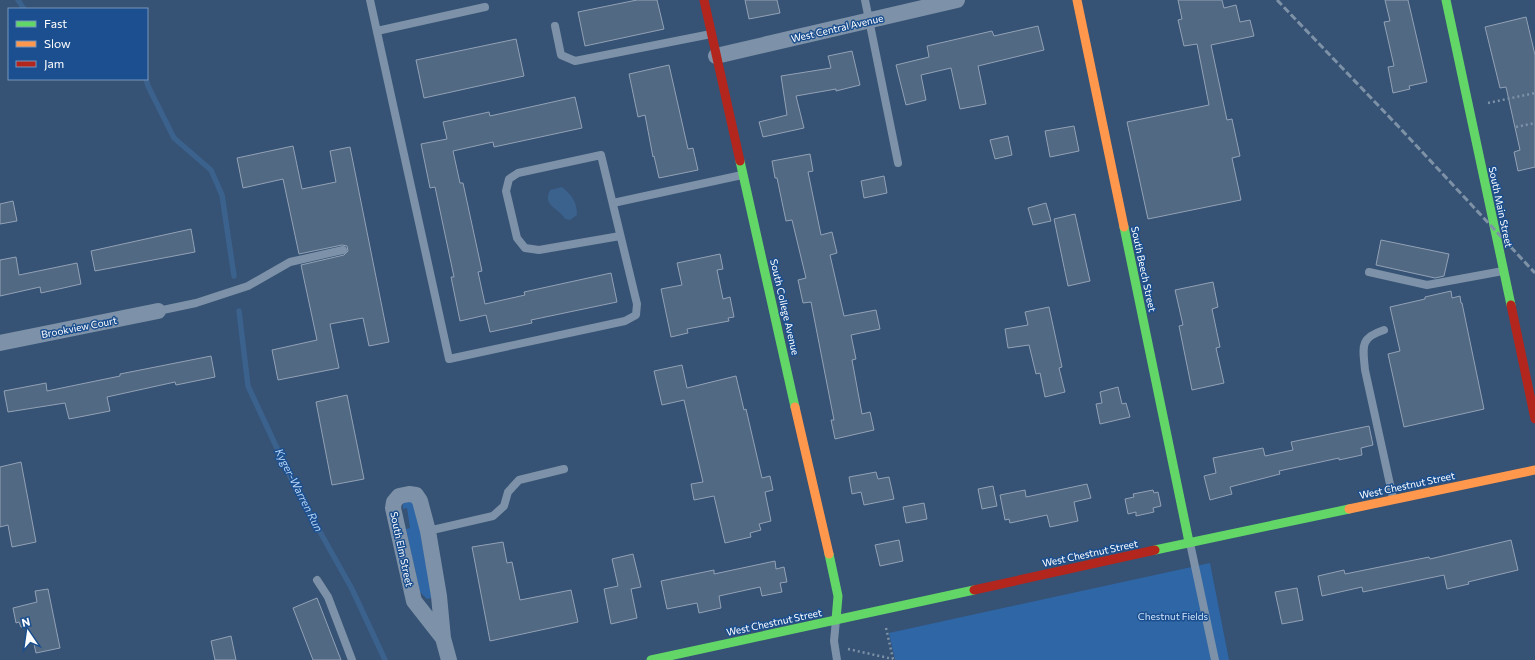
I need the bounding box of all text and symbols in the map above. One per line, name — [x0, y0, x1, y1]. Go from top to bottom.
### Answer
legend — [8, 8, 148, 80]
street label: West Central Avenue — [790, 12, 884, 44]
text: Fast — [44, 16, 67, 30]
text: Slow — [44, 36, 71, 50]
text: Jam — [44, 56, 64, 71]
street label: South Main Street — [1487, 165, 1515, 249]
street label: South Beech Street — [1129, 225, 1159, 313]
street label: South College Avenue — [768, 258, 802, 356]
street label: Brookview Court — [40, 314, 118, 340]
water label: Kyger-Warren Run — [273, 446, 326, 533]
street label: West Chestnut Street — [1358, 469, 1456, 501]
street label: South Elm Street — [388, 510, 416, 588]
street label: West Chestnut Street — [1041, 537, 1139, 569]
street label: West Chestnut Street — [725, 606, 823, 638]
park label: Chestnut Fields — [1138, 610, 1209, 622]
north arrow — [8, 612, 48, 652]
text: N — [20, 615, 31, 629]

